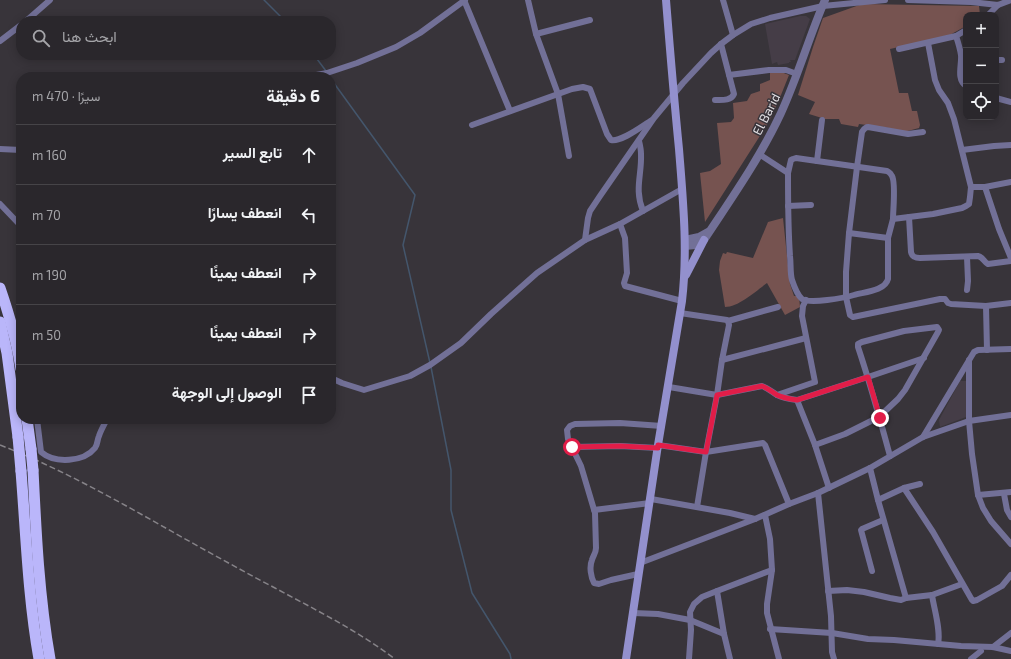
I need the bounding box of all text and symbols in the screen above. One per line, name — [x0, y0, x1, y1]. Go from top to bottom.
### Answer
map controls — [963, 12, 999, 120]
button: + — [963, 12, 999, 48]
search box — [16, 16, 336, 60]
icon: search — [30, 27, 52, 49]
text: ابحث هنا — [62, 27, 117, 45]
button: − — [963, 48, 999, 84]
button: locate — [963, 84, 999, 120]
text: 6 دقيقة — [266, 85, 320, 105]
text: سيرًا · 470 m — [32, 88, 100, 104]
street label: El Barid — [749, 90, 783, 138]
text: تابع السير — [223, 143, 282, 161]
icon: ahead — [298, 144, 320, 166]
text: 160 m — [32, 147, 67, 163]
text: انعطف يسارًا — [208, 203, 282, 221]
icon: left — [298, 204, 320, 226]
text: 70 m — [32, 207, 61, 223]
text: انعطف يمينًا — [210, 263, 282, 281]
icon: right — [298, 264, 320, 286]
text: 190 m — [32, 267, 67, 283]
text: انعطف يمينًا — [210, 323, 282, 341]
icon: right — [298, 324, 320, 346]
text: 50 m — [32, 327, 61, 343]
text: الوصول إلى الوجهة — [172, 383, 282, 401]
icon: arrive — [298, 384, 320, 406]
route end — [871, 409, 889, 427]
route start — [563, 438, 581, 456]

